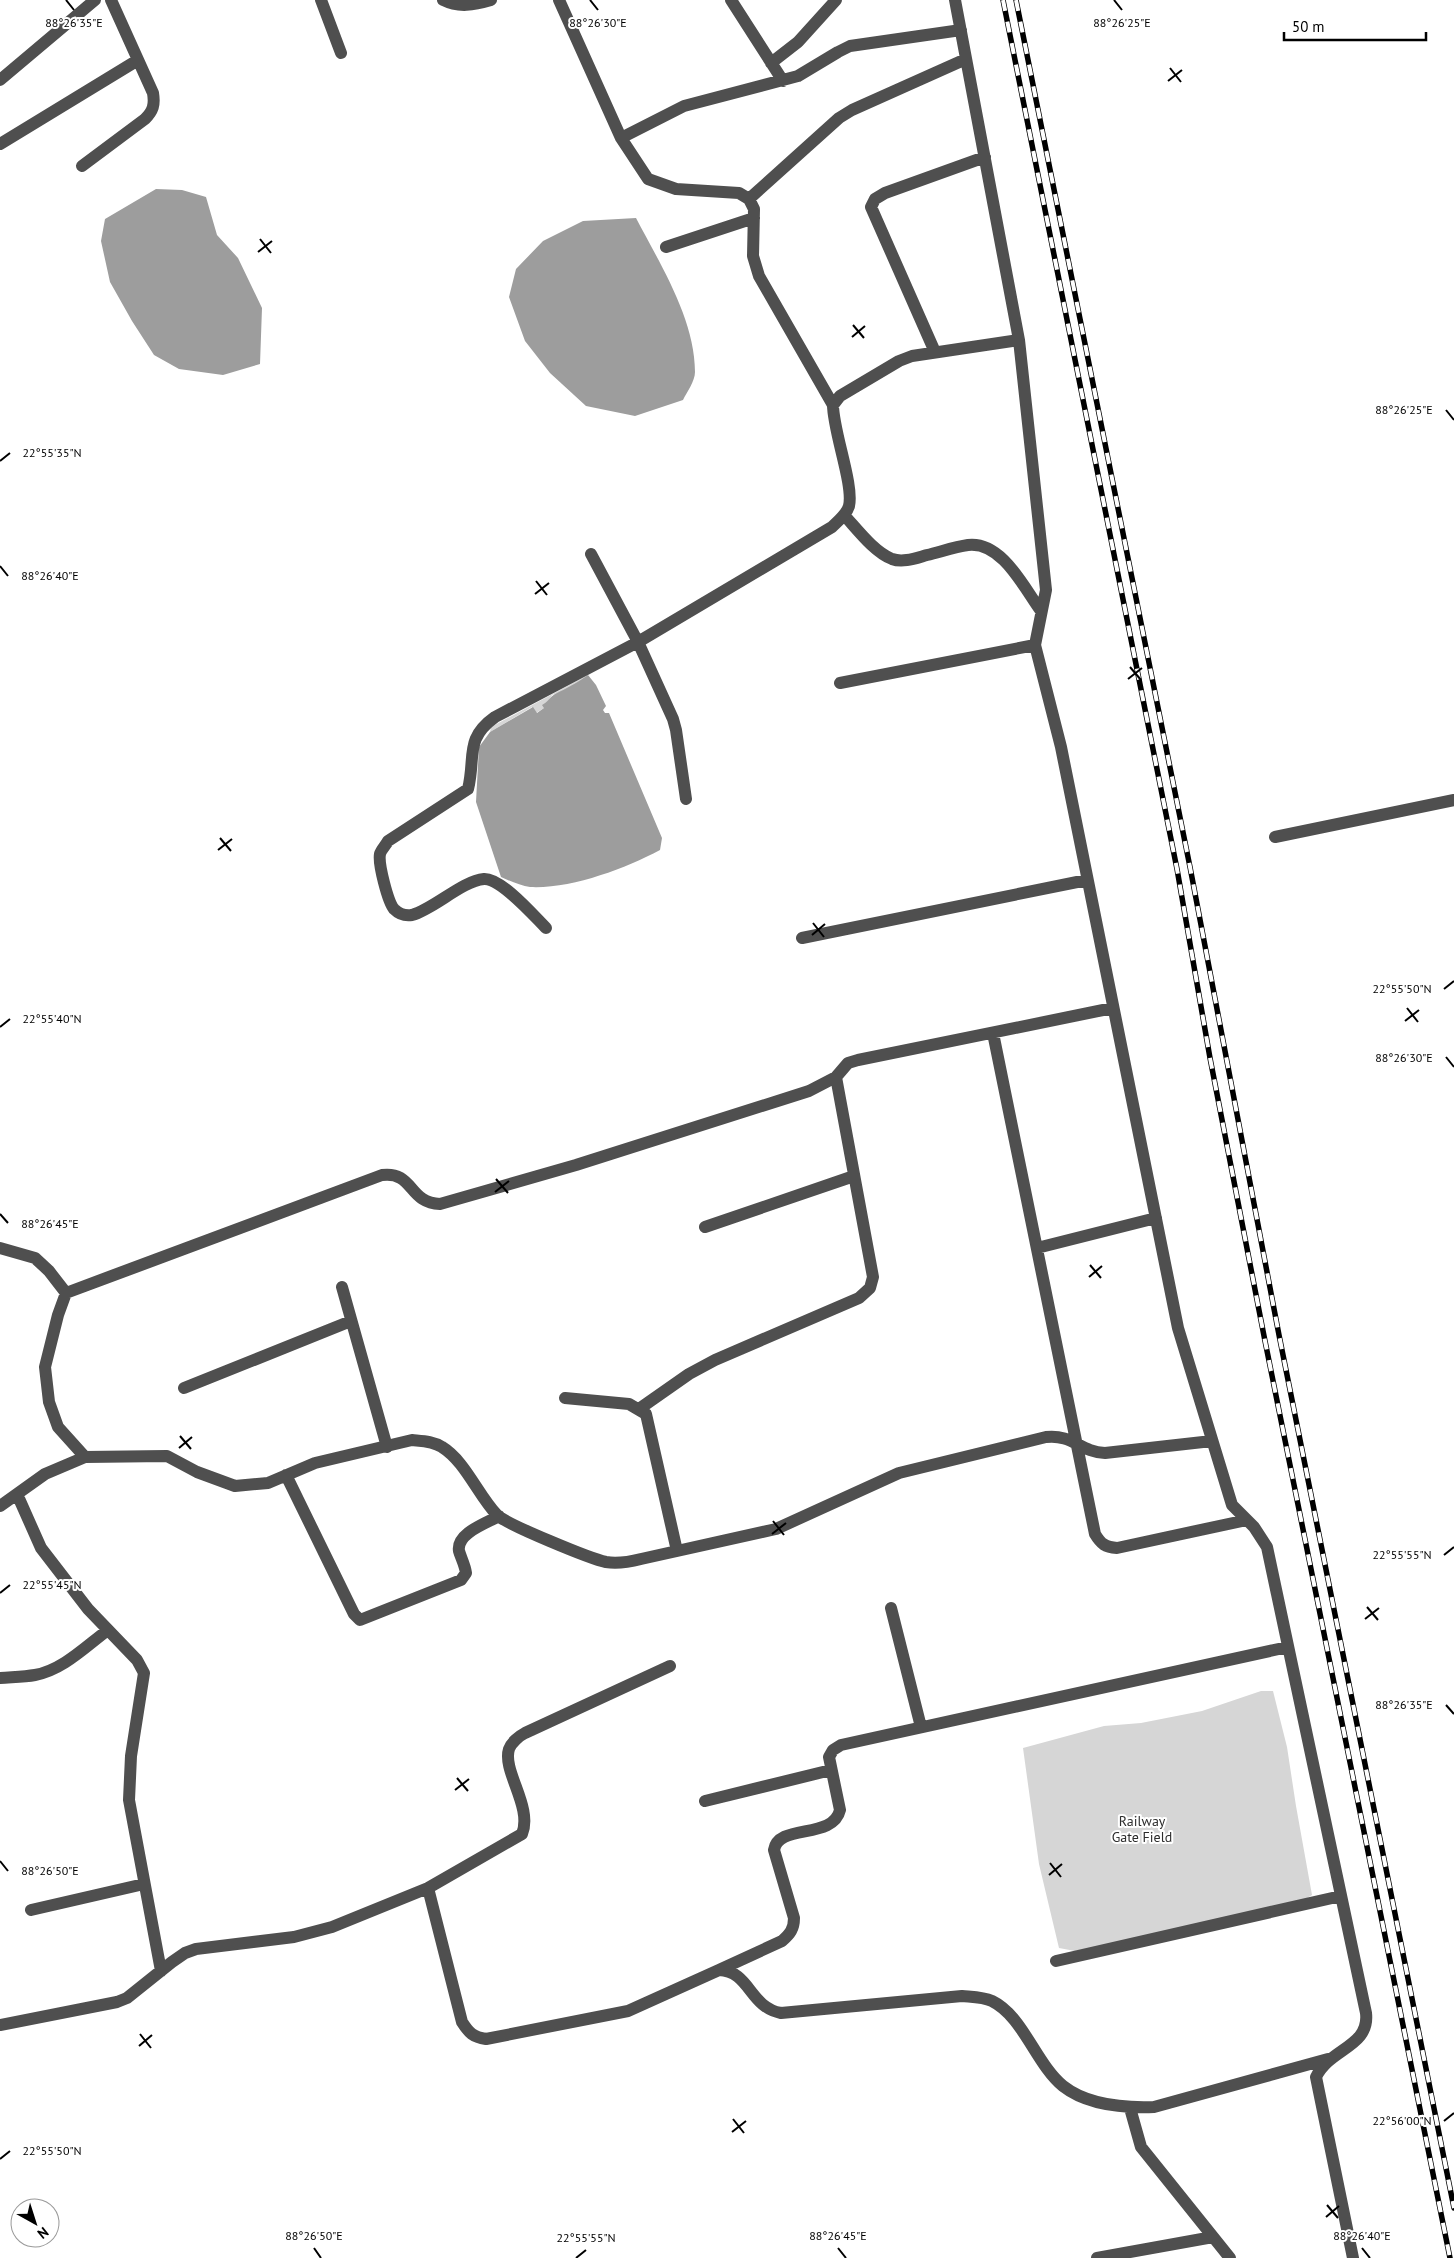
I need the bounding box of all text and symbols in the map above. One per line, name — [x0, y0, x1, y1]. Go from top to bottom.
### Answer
scale bar — [1284, 10, 1426, 42]
text: 88°26'35"E — [45, 15, 103, 30]
text: 88°26'30"E — [569, 15, 627, 30]
text: 88°26'25"E — [1093, 15, 1151, 30]
text: 50 m — [1292, 17, 1325, 36]
text: 88°26'25"E — [1375, 402, 1433, 417]
text: 22°55'35"N — [22, 445, 82, 460]
text: 88°26'40"E — [21, 568, 79, 583]
text: 22°55'50"N — [1372, 981, 1432, 996]
text: 22°55'40"N — [22, 1011, 82, 1026]
text: 88°26'30"E — [1375, 1050, 1433, 1065]
text: 88°26'45"E — [21, 1216, 79, 1231]
text: 22°55'55"N — [1372, 1547, 1432, 1562]
text: 22°55'45"N — [22, 1577, 82, 1592]
text: 88°26'35"E — [1375, 1697, 1433, 1712]
park label: Railway Gate Field — [1112, 1812, 1172, 1846]
text: 88°26'50"E — [21, 1863, 79, 1878]
text: 22°56'00"N — [1372, 2113, 1432, 2128]
text: 22°55'50"N — [22, 2143, 82, 2158]
north arrow — [10, 2198, 60, 2248]
text: N — [34, 2223, 52, 2243]
text: 88°26'50"E — [285, 2228, 343, 2243]
text: 88°26'45"E — [809, 2228, 867, 2243]
text: 88°26'40"E — [1333, 2228, 1391, 2243]
text: 22°55'55"N — [556, 2230, 616, 2245]

